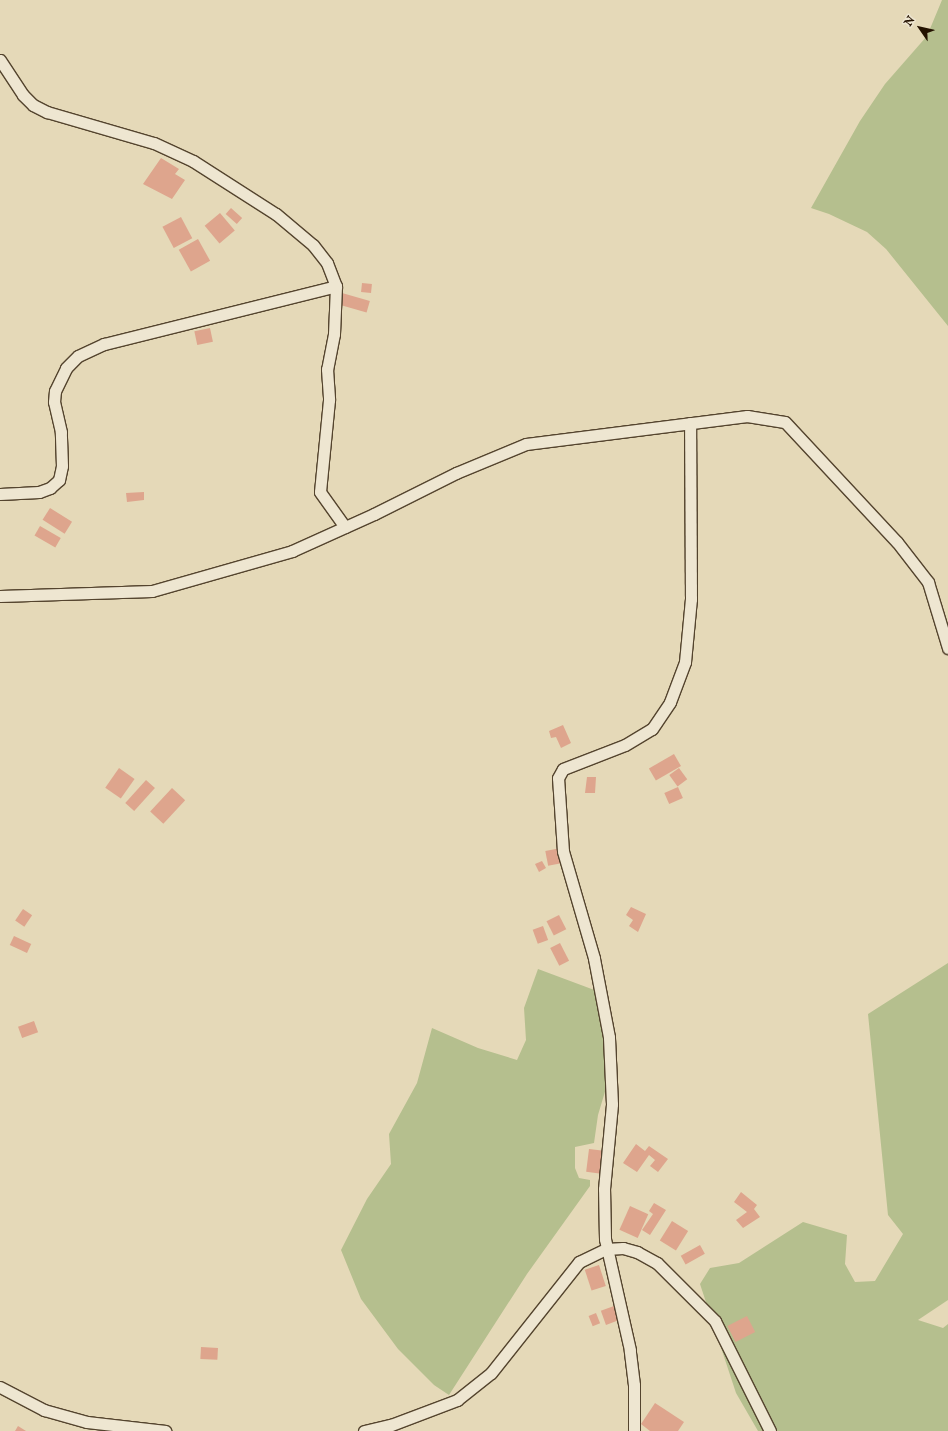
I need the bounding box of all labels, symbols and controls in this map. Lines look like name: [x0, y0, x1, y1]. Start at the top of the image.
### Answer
north arrow: [900, 8, 940, 48]
text: N: [902, 13, 919, 29]

